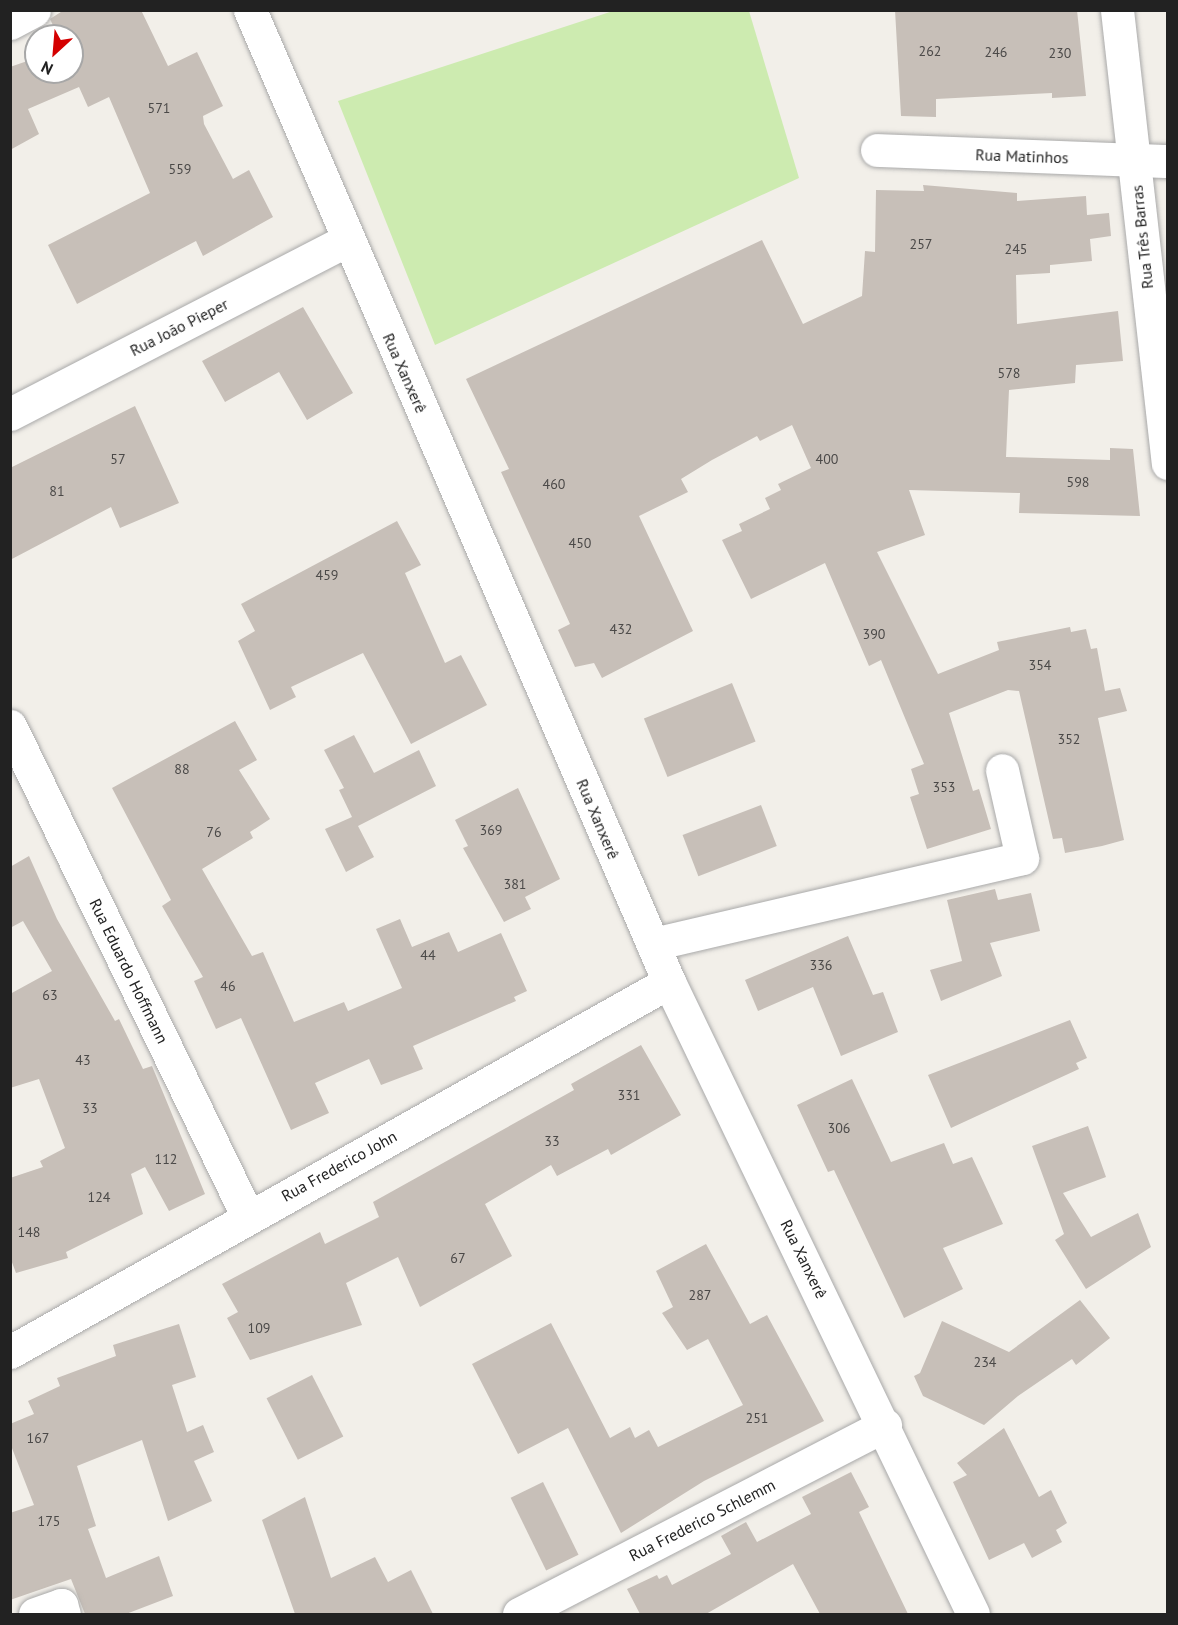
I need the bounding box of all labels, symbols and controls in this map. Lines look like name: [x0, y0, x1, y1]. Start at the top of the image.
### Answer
north arrow: [24, 24, 84, 84]
house number: 262: [919, 43, 941, 59]
house number: 246: [985, 44, 1007, 60]
house number: 230: [1049, 45, 1071, 61]
text: N: [38, 57, 56, 80]
house number: 571: [148, 100, 170, 116]
street label: Rua Matinhos: [975, 145, 1069, 167]
house number: 559: [169, 161, 191, 177]
street label: Rua Três Barras: [1127, 184, 1157, 290]
house number: 257: [910, 236, 932, 252]
house number: 245: [1005, 241, 1027, 257]
street label: Rua João Pieper: [127, 294, 231, 360]
street label: Rua Xanxerê: [379, 330, 431, 416]
house number: 578: [998, 365, 1020, 381]
house number: 57: [110, 451, 126, 467]
house number: 400: [816, 451, 838, 467]
house number: 598: [1067, 474, 1089, 490]
house number: 460: [543, 476, 565, 492]
house number: 81: [49, 483, 65, 499]
house number: 450: [569, 535, 591, 551]
house number: 459: [316, 567, 338, 583]
house number: 432: [610, 621, 632, 637]
house number: 390: [863, 626, 885, 642]
house number: 354: [1029, 657, 1051, 673]
house number: 352: [1058, 731, 1080, 747]
house number: 88: [174, 761, 190, 777]
street label: Rua Xanxerê: [572, 776, 624, 862]
house number: 353: [933, 779, 955, 795]
house number: 369: [480, 822, 502, 838]
house number: 76: [206, 824, 222, 840]
house number: 381: [504, 876, 526, 892]
street label: Rua Eduardo Hoffmann: [86, 896, 172, 1046]
house number: 44: [420, 947, 436, 963]
house number: 336: [810, 957, 832, 973]
house number: 46: [220, 978, 236, 994]
house number: 63: [42, 987, 58, 1003]
house number: 43: [75, 1052, 91, 1068]
house number: 331: [618, 1087, 640, 1103]
house number: 33: [82, 1100, 98, 1116]
house number: 306: [828, 1120, 850, 1136]
street label: Rua Frederico John: [278, 1126, 400, 1206]
house number: 33: [544, 1133, 560, 1149]
house number: 112: [155, 1151, 177, 1167]
house number: 124: [88, 1189, 110, 1205]
street label: Rua Xanxerê: [777, 1216, 831, 1302]
house number: 148: [18, 1224, 40, 1240]
house number: 67: [450, 1250, 466, 1266]
house number: 287: [689, 1287, 711, 1303]
house number: 109: [248, 1320, 270, 1336]
house number: 234: [974, 1354, 996, 1370]
house number: 251: [746, 1410, 768, 1426]
house number: 167: [27, 1430, 49, 1446]
street label: Rua Frederico Schlemm: [626, 1475, 778, 1565]
house number: 175: [38, 1513, 60, 1529]

